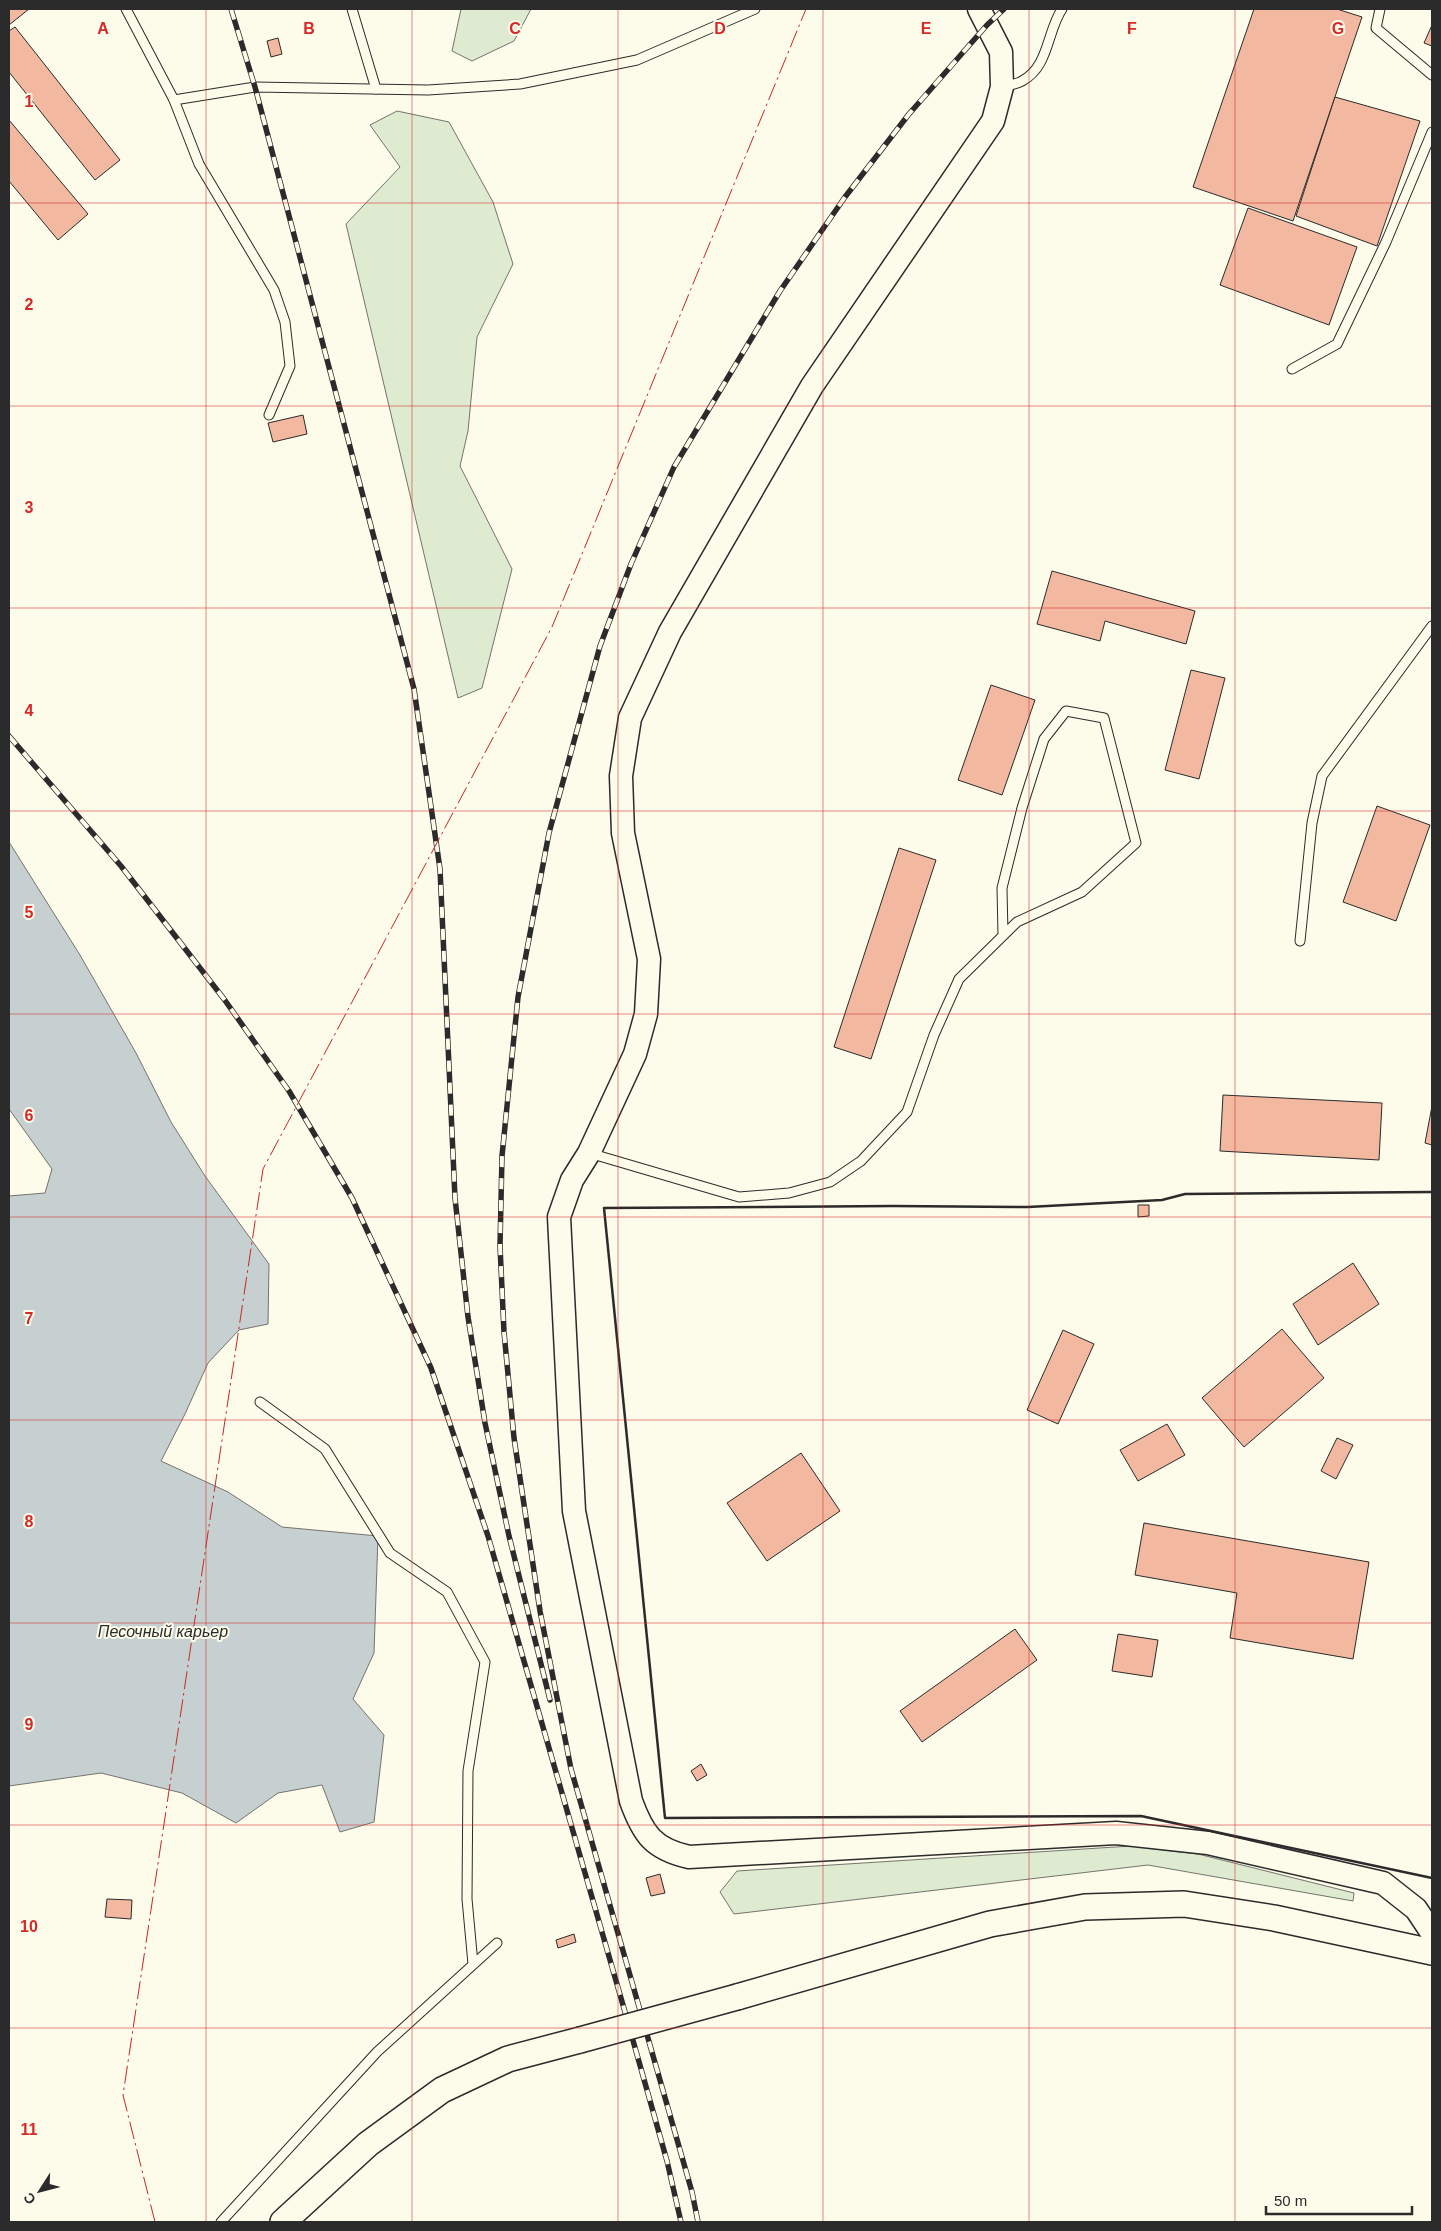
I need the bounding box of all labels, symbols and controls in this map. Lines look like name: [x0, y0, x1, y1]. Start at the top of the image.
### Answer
text: A: [97, 20, 109, 37]
text: B: [303, 20, 315, 37]
text: C: [509, 20, 521, 37]
text: D: [714, 20, 726, 37]
text: E: [921, 20, 932, 37]
text: F: [1127, 20, 1137, 37]
text: G: [1332, 20, 1344, 37]
text: 1: [25, 93, 34, 110]
text: 2: [25, 296, 34, 313]
text: 3: [25, 499, 34, 516]
text: 4: [25, 702, 34, 719]
text: 5: [25, 904, 34, 921]
text: 6: [25, 1107, 34, 1124]
text: 7: [25, 1310, 34, 1327]
text: 8: [25, 1513, 34, 1530]
water label: Песочный карьер: [98, 1623, 228, 1640]
text: 9: [25, 1716, 34, 1733]
text: 10: [20, 1918, 38, 1935]
text: 11: [21, 2121, 38, 2138]
north arrow: [15, 2166, 65, 2216]
scale bar: [1266, 2184, 1412, 2216]
text: С: [20, 2190, 39, 2207]
text: 50 m: [1274, 2192, 1307, 2209]

